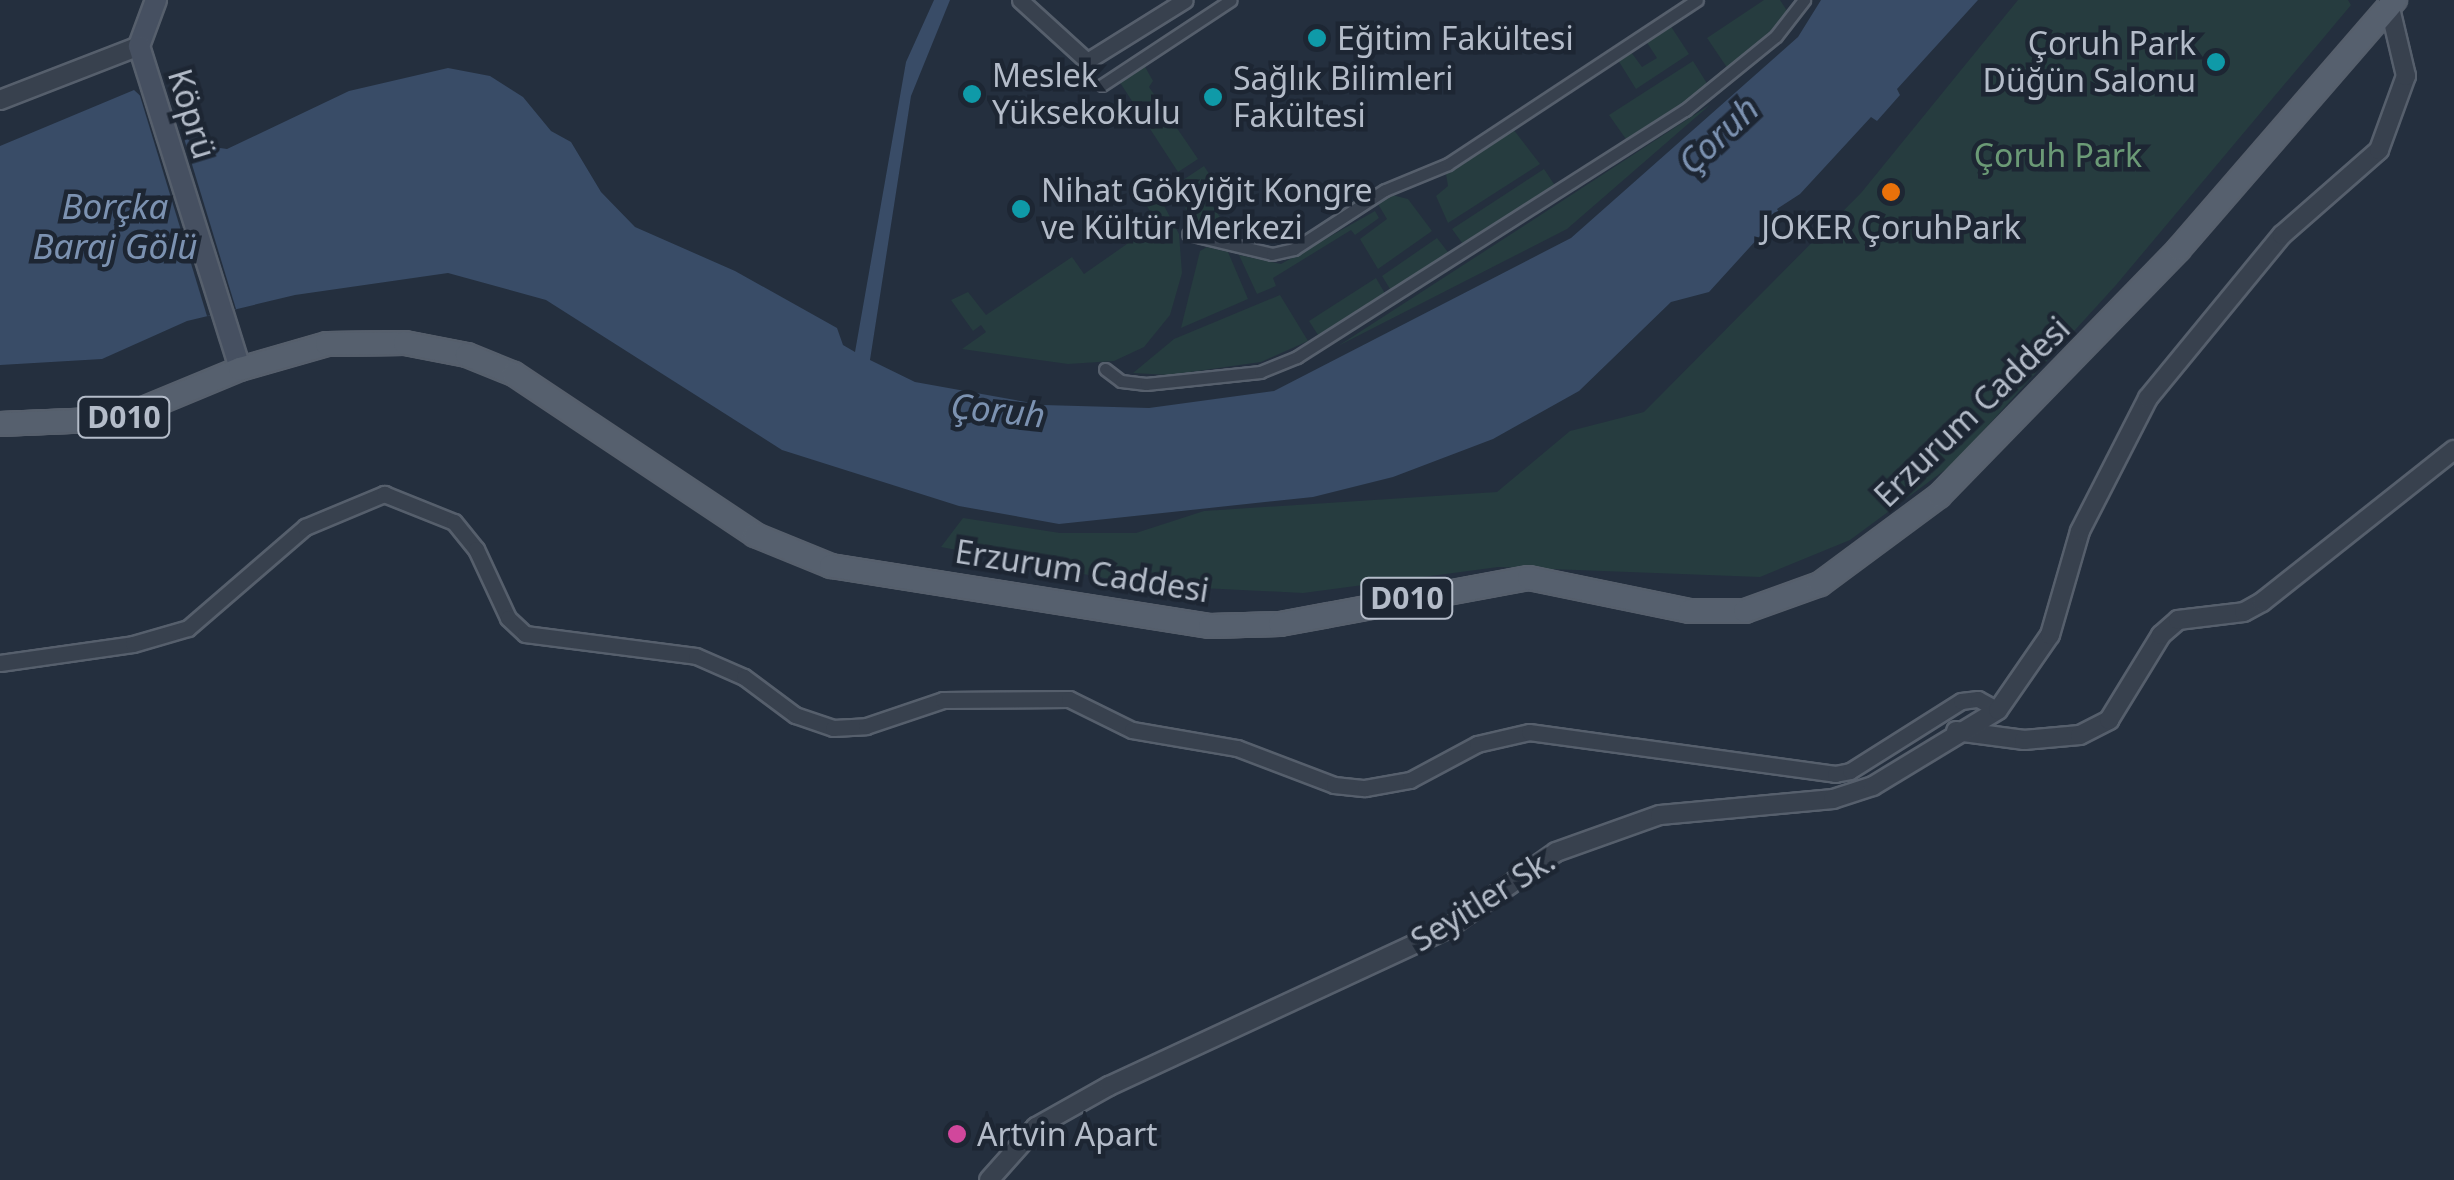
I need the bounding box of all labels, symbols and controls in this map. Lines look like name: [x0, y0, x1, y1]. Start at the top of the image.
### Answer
place label: Eğitim Fakültesi: [1337, 19, 1574, 57]
place label: Çoruh Park Düğün Salonu: [1983, 25, 2196, 100]
marker: Eğitim Fakültesi: [1306, 27, 1328, 49]
marker: Çoruh Park Düğün Salonu: [2205, 51, 2227, 73]
place label: Meslek Yüksekokulu: [992, 57, 1181, 132]
place label: Sağlık Bilimleri Fakültesi: [1233, 60, 1453, 135]
street label: Köprü: [160, 64, 224, 164]
marker: Meslek Yüksekokulu: [961, 83, 983, 105]
marker: Sağlık Bilimleri Fakültesi: [1202, 86, 1224, 108]
water label: Çoruh: [1669, 87, 1767, 183]
park label: Çoruh Park: [1974, 136, 2142, 174]
place label: Nihat Gökyiğit Kongre ve Kültür Merkezi: [1041, 172, 1373, 247]
marker: JOKER ÇoruhPark: [1880, 181, 1902, 203]
water label: Borçka Baraj Gölü: [33, 185, 197, 267]
marker: Nihat Gökyiğit Kongre ve Kültür Merkezi: [1010, 198, 1032, 220]
place label: JOKER ÇoruhPark: [1761, 208, 2021, 246]
street label: Erzurum Caddesi: [1867, 309, 2077, 515]
water label: Çoruh: [949, 384, 1047, 436]
road number: D010: [76, 392, 172, 442]
street label: Erzurum Caddesi: [952, 532, 1212, 610]
road number: D010: [1360, 573, 1454, 623]
street label: Seyitler Sk.: [1404, 841, 1562, 959]
place label: Artvin Apart: [977, 1115, 1158, 1153]
marker: Artvin Apart: [946, 1123, 968, 1145]

